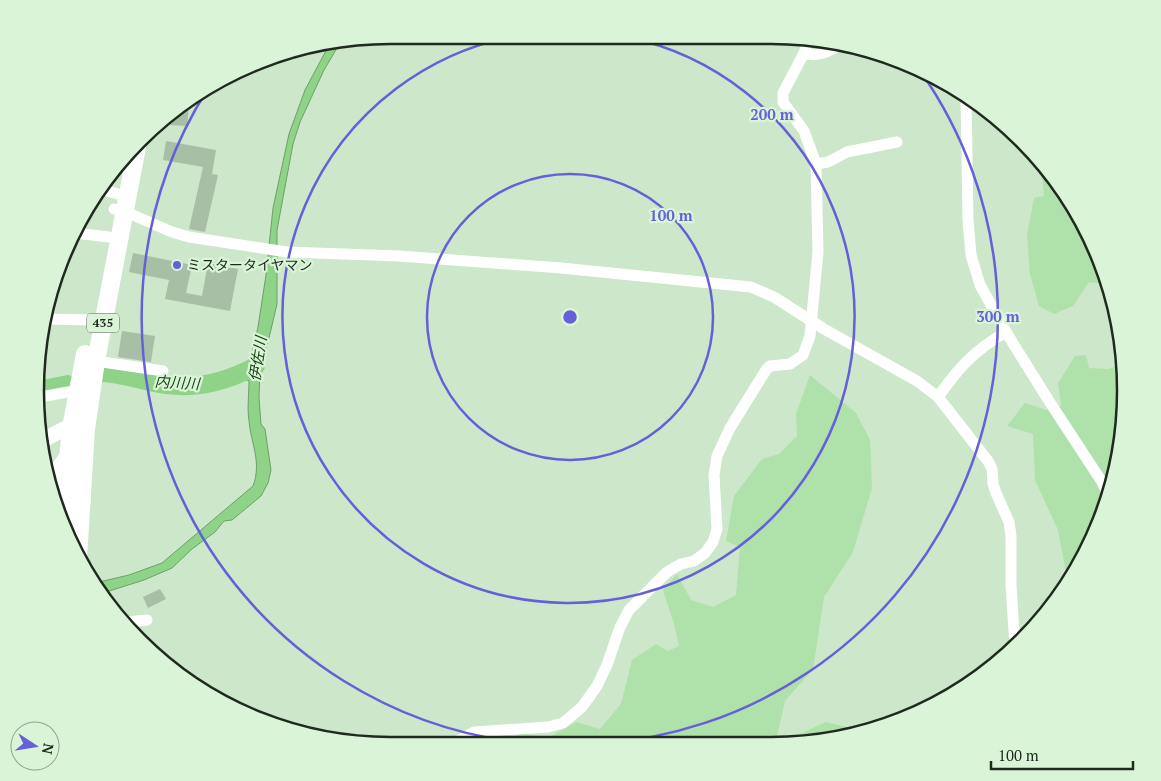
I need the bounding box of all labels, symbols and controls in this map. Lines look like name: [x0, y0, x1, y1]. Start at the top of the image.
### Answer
text: 200 m: [750, 104, 794, 124]
text: 100 m: [649, 205, 693, 225]
place label: ミスタータイヤマン: [187, 255, 313, 274]
marker: ミスタータイヤマン: [171, 259, 183, 271]
text: 300 m: [976, 306, 1020, 326]
centre of rings: [561, 308, 579, 326]
road number: 435: [87, 314, 119, 332]
water label: 伊佐川: [244, 333, 271, 383]
water label: 内川川: [154, 371, 202, 393]
north arrow: [10, 721, 60, 771]
scale bar: [991, 738, 1134, 770]
text: N: [38, 742, 59, 756]
text: 100 m: [998, 745, 1039, 765]

